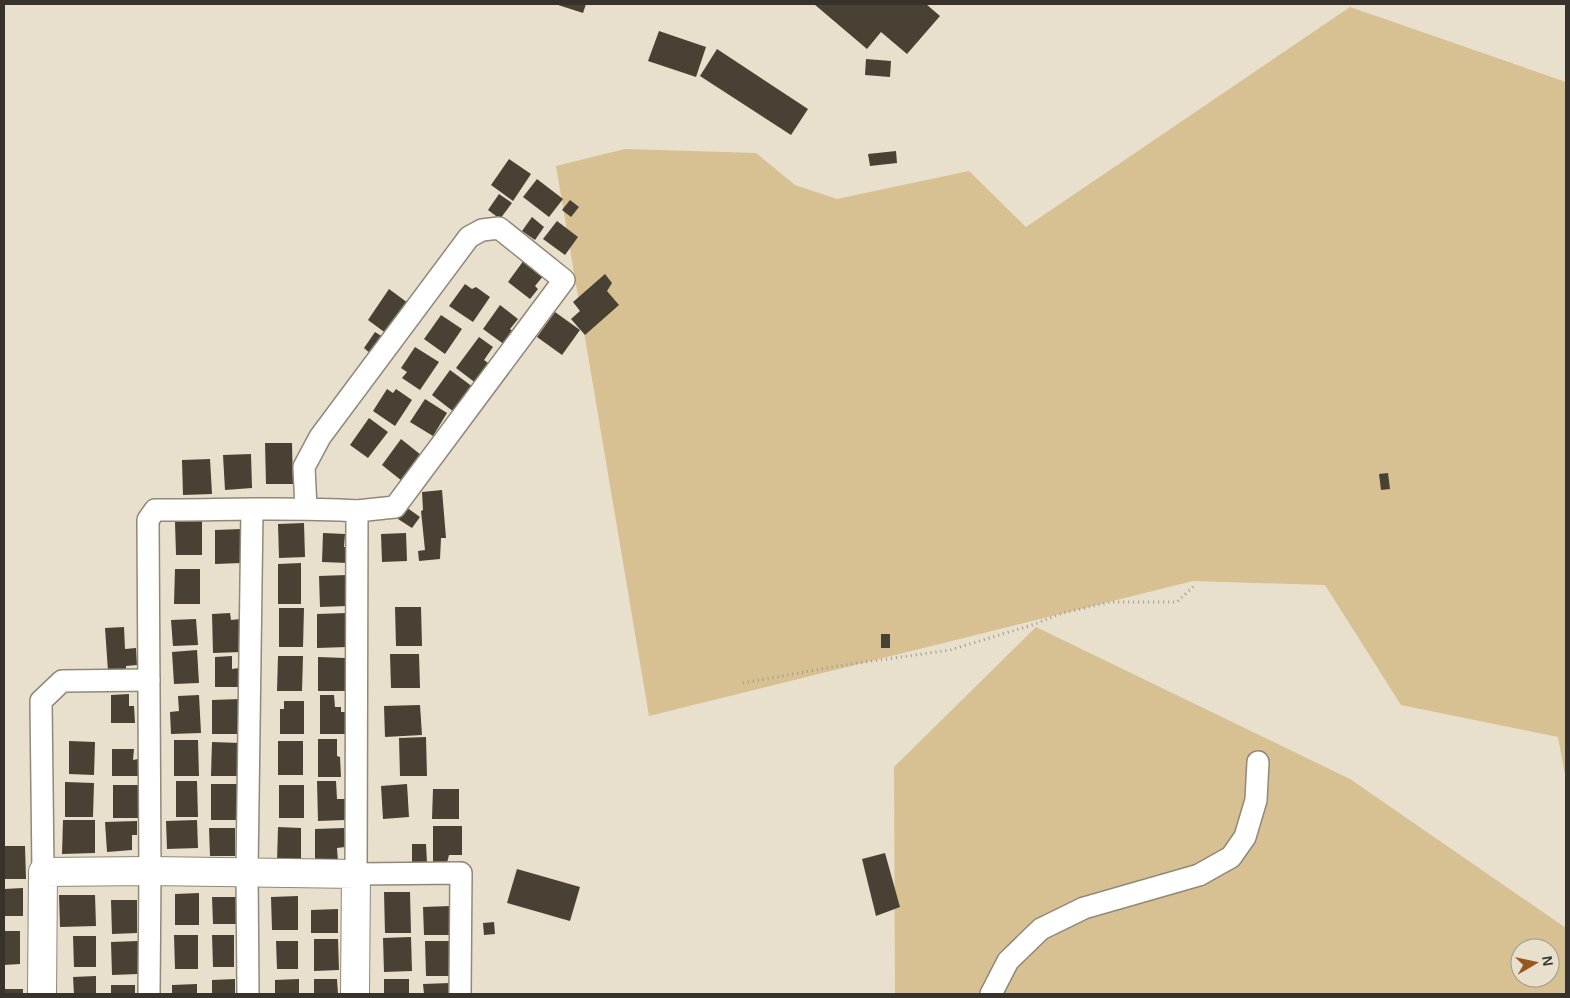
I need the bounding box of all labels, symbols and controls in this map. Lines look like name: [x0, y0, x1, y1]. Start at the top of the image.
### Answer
north arrow: [1510, 938, 1560, 988]
text: N: [1539, 955, 1557, 967]

